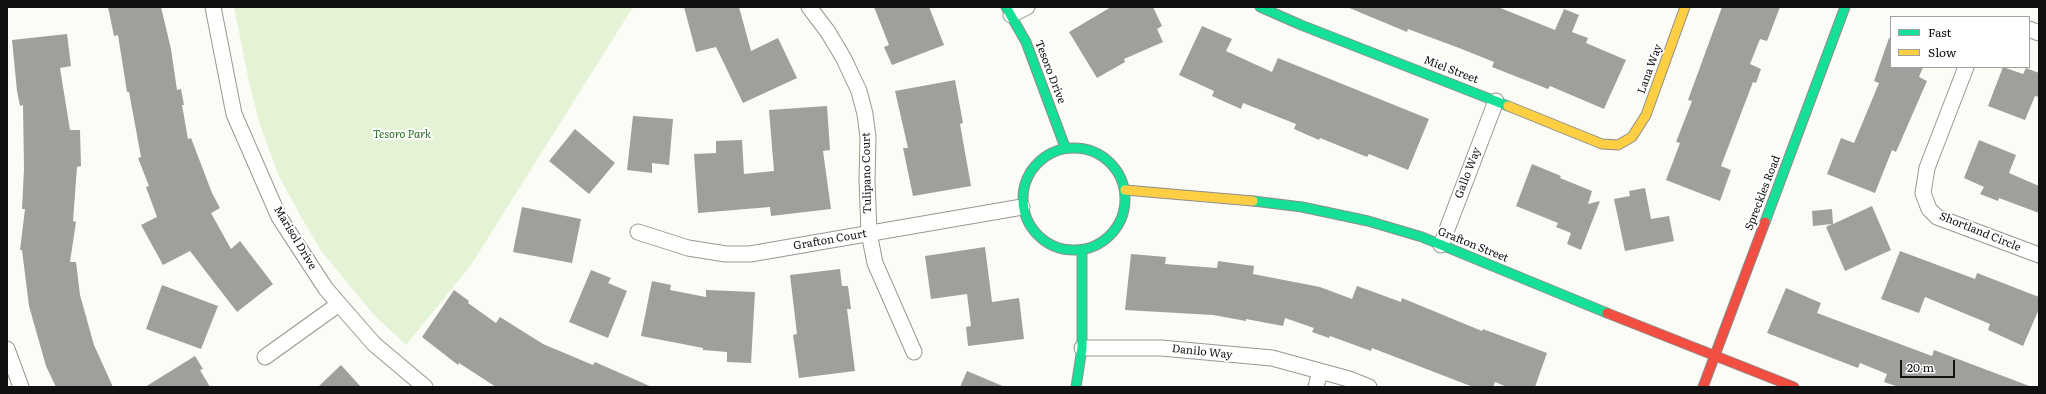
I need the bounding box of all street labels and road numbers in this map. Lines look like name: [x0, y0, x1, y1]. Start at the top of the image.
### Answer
street label: Tesoro Drive: [1032, 38, 1068, 106]
street label: Lana Way: [1635, 42, 1665, 96]
street label: Miel Street: [1422, 54, 1480, 86]
street label: Tulipano Court: [860, 132, 874, 214]
street label: Gallo Way: [1452, 146, 1484, 200]
street label: Spreckles Road: [1743, 154, 1783, 232]
street label: Marisol Drive: [271, 204, 319, 272]
street label: Shortland Circle: [1937, 210, 2023, 254]
street label: Grafton Street: [1436, 225, 1510, 265]
street label: Grafton Court: [792, 227, 868, 253]
street label: Danilo Way: [1171, 342, 1233, 362]

